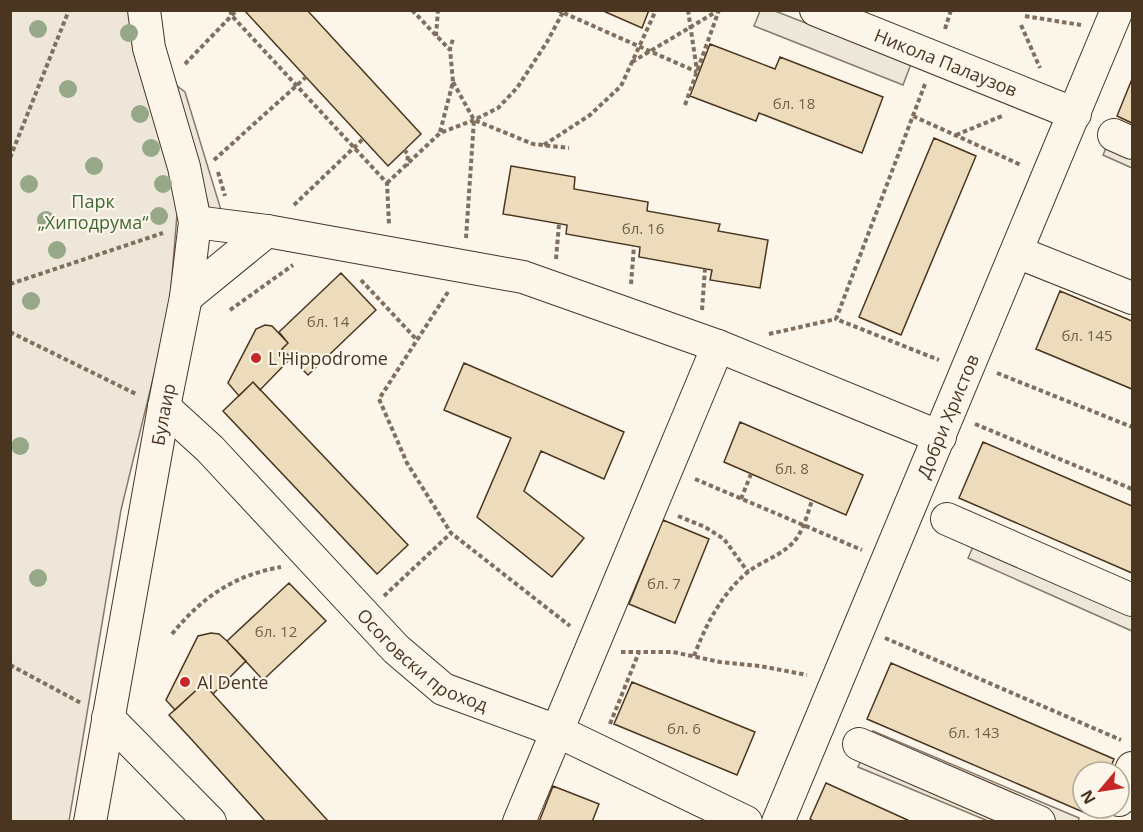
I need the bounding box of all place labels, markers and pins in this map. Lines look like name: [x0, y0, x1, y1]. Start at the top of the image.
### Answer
place label: L'Hippodrome: [268, 346, 388, 370]
marker: L'Hippodrome: [249, 351, 263, 365]
place label: Al Dente: [197, 670, 268, 694]
marker: Al Dente: [178, 675, 192, 689]

